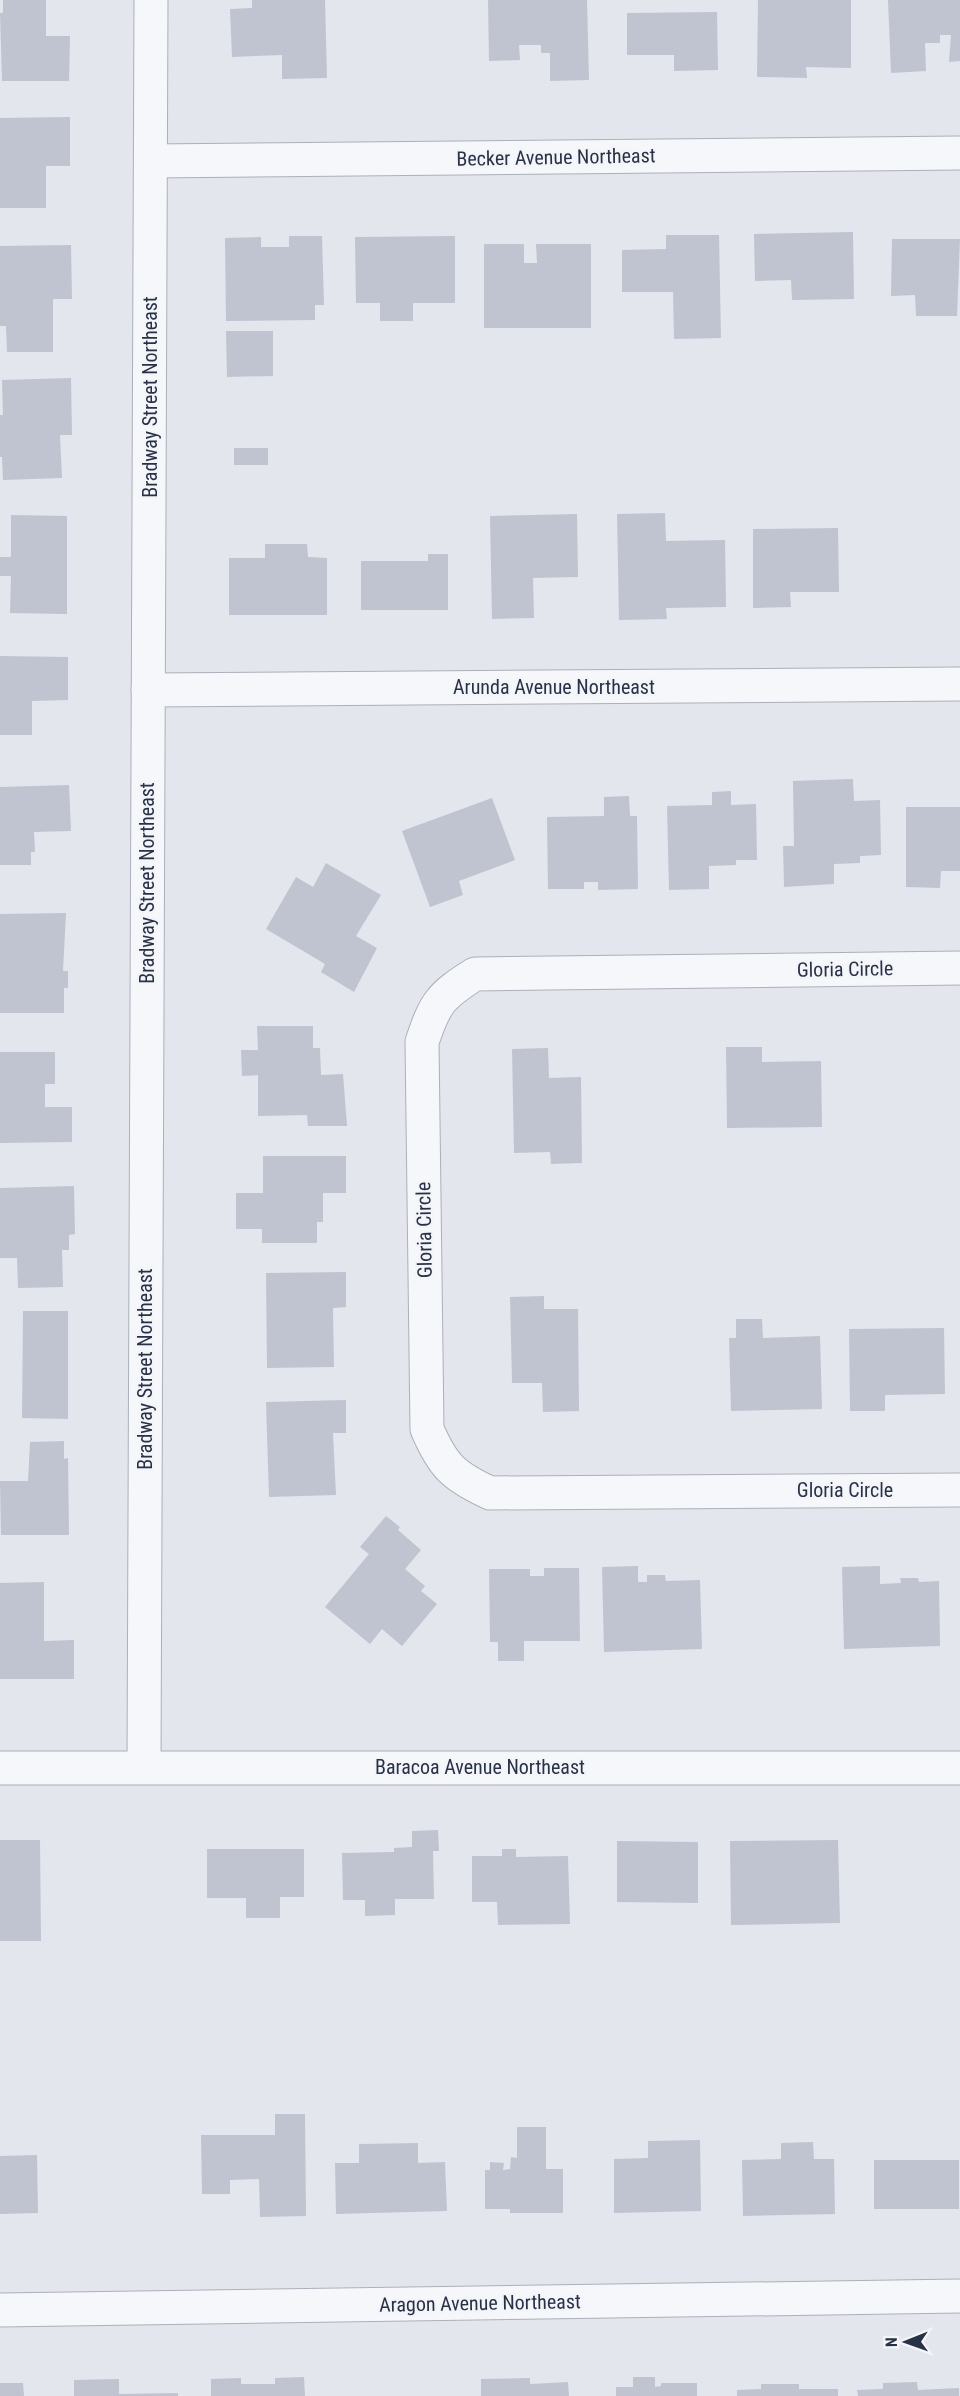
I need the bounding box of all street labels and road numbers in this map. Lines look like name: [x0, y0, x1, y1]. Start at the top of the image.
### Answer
street label: Becker Avenue Northeast: [456, 143, 656, 171]
street label: Bradway Street Northeast: [138, 296, 162, 498]
street label: Arunda Avenue Northeast: [453, 675, 655, 699]
street label: Bradway Street Northeast: [135, 782, 159, 984]
street label: Gloria Circle: [797, 956, 893, 982]
street label: Gloria Circle: [411, 1182, 437, 1278]
street label: Bradway Street Northeast: [133, 1268, 157, 1470]
street label: Gloria Circle: [797, 1478, 893, 1502]
street label: Baracoa Avenue Northeast: [375, 1755, 585, 1779]
street label: Aragon Avenue Northeast: [379, 2289, 581, 2317]

